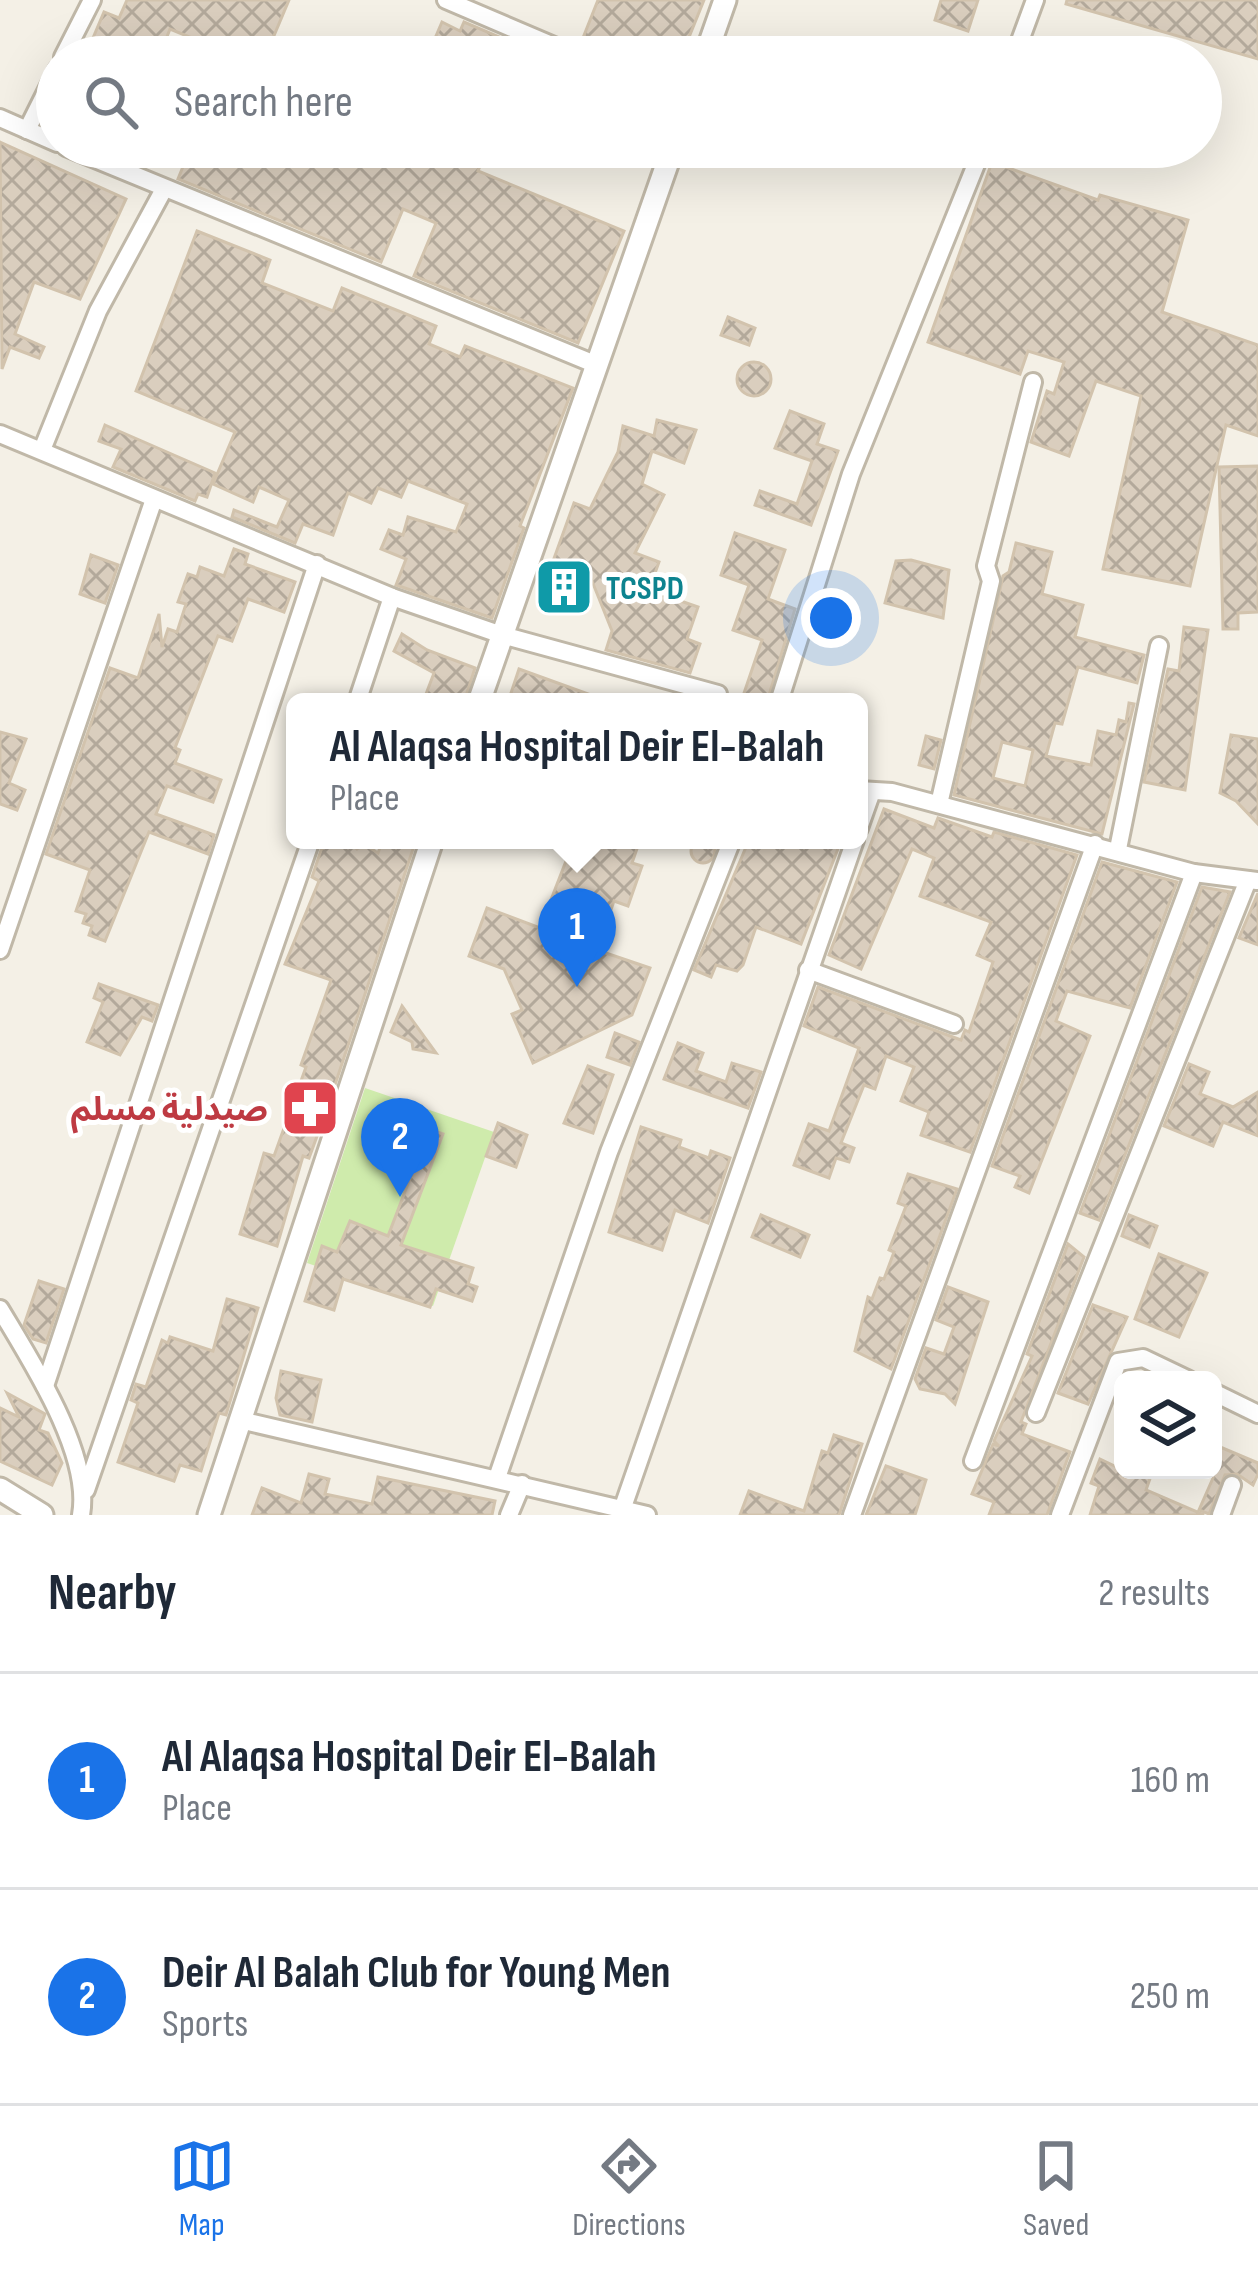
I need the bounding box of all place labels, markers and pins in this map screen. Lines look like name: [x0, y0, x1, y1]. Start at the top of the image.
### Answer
building icon: TCSPD: [533, 556, 595, 618]
place label: TCSPD: [606, 569, 684, 609]
pin: 1: [538, 888, 616, 987]
pharmacy icon: صيدلية مسلم: [279, 1077, 341, 1139]
place label: صيدلية مسلم: [71, 1090, 268, 1134]
pin: 2: [361, 1098, 439, 1197]

